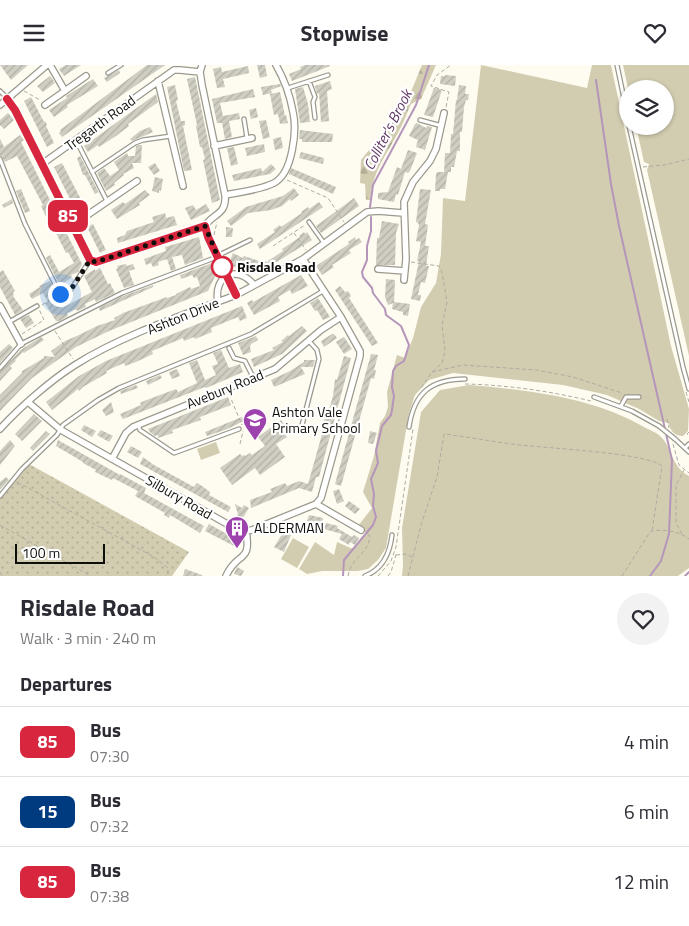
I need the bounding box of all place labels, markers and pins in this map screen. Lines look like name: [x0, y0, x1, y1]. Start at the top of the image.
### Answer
marker: Risdale Road: [211, 256, 233, 278]
place label: Risdale Road: [237, 256, 316, 277]
place label: Ashton Vale Primary School: [272, 401, 361, 438]
school or university icon: Ashton Vale Primary School: [242, 407, 268, 441]
building icon: ALDERMAN: [224, 515, 250, 549]
place label: ALDERMAN: [254, 517, 324, 538]

